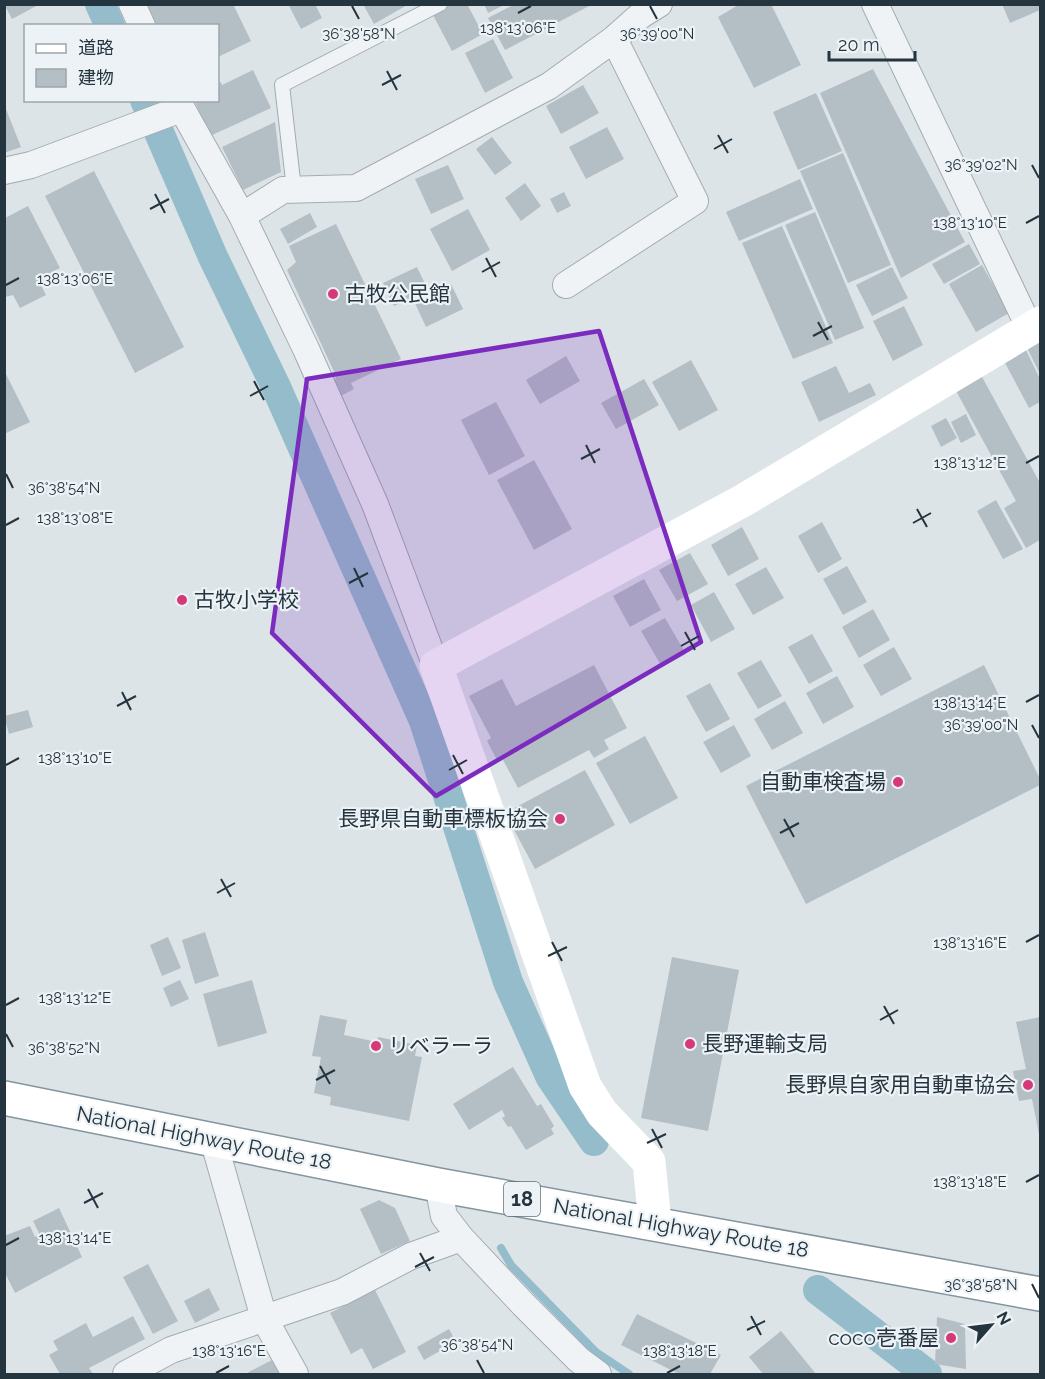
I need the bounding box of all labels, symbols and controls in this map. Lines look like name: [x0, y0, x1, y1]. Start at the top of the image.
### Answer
text: 138°13'06"E: [480, 19, 556, 37]
legend: [24, 24, 219, 102]
scale bar: [829, 24, 914, 62]
text: 36°38'58"N: [322, 25, 396, 43]
text: 36°39'00"N: [620, 25, 694, 43]
text: 20 m: [838, 34, 880, 55]
text: 道路: [78, 37, 114, 58]
text: 建物: [78, 67, 114, 88]
text: 36°39'02"N: [944, 156, 1018, 174]
text: 138°13'10"E: [933, 214, 1007, 232]
text: 138°13'06"E: [37, 270, 113, 288]
place label: 古牧公民館: [345, 281, 450, 306]
marker: 古牧公民館: [326, 287, 340, 301]
text: 138°13'12"E: [934, 454, 1006, 472]
text: 36°38'54"N: [28, 479, 100, 497]
text: 138°13'08"E: [37, 509, 113, 527]
place label: 古牧小学校: [194, 587, 299, 612]
marker: 古牧小学校: [175, 593, 189, 607]
text: 138°13'14"E: [934, 694, 1006, 712]
text: 36°39'00"N: [944, 716, 1018, 734]
text: 138°13'10"E: [38, 749, 112, 767]
place label: 自動車検査場: [760, 769, 886, 794]
marker: 自動車検査場: [891, 775, 905, 789]
place label: 長野県自動車標板協会: [338, 806, 548, 831]
marker: 長野県自動車標板協会: [553, 812, 567, 826]
text: 138°13'16"E: [933, 934, 1007, 952]
text: 138°13'12"E: [39, 989, 111, 1007]
place label: 長野運輸支局: [702, 1031, 828, 1056]
place label: リベラーラ: [388, 1033, 493, 1058]
marker: 長野運輸支局: [683, 1037, 697, 1051]
text: 36°38'52"N: [28, 1039, 100, 1057]
marker: リベラーラ: [369, 1039, 383, 1053]
place label: 長野県自家用自動車協会: [785, 1072, 1016, 1097]
marker: 長野県自家用自動車協会: [1021, 1078, 1035, 1092]
street label: National Highway Route 18: [75, 1101, 334, 1175]
text: 138°13'18"E: [933, 1173, 1007, 1191]
road number: 18: [504, 1182, 540, 1216]
street label: National Highway Route 18: [551, 1193, 811, 1262]
text: 138°13'14"E: [39, 1229, 111, 1247]
text: 36°38'58"N: [944, 1276, 1018, 1294]
north arrow: [961, 1295, 1021, 1355]
text: N: [993, 1308, 1015, 1328]
place label: coco壱番屋: [828, 1325, 939, 1350]
marker: coco壱番屋: [944, 1331, 958, 1345]
text: 36°38'54"N: [441, 1336, 513, 1354]
text: 138°13'16"E: [192, 1342, 266, 1360]
text: 138°13'18"E: [643, 1342, 717, 1360]

